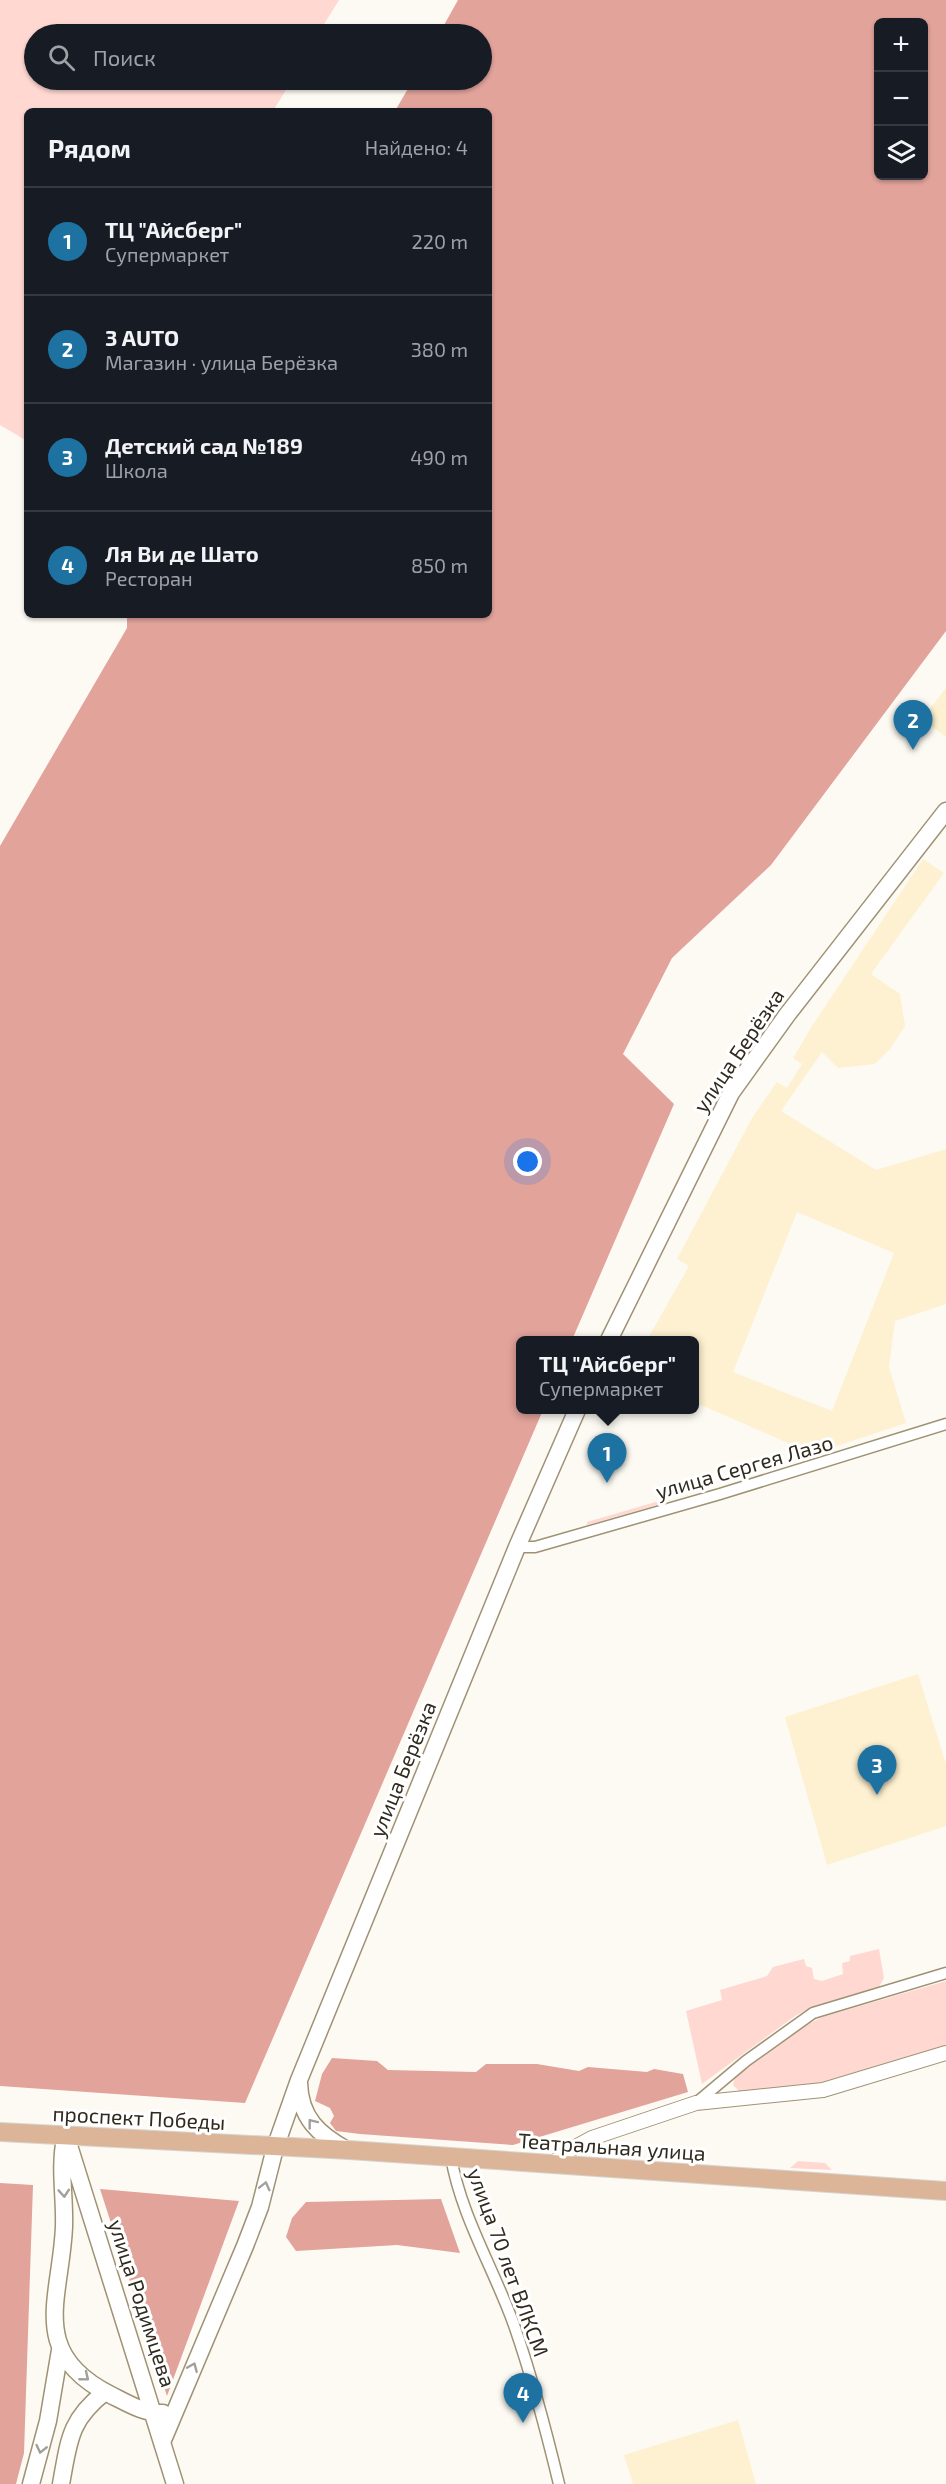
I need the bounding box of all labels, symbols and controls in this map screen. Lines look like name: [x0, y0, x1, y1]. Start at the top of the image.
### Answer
map controls: [874, 18, 928, 180]
button: +: [874, 18, 928, 72]
search box: [24, 24, 492, 90]
icon: search: [45, 41, 78, 74]
text: Поиск: [93, 44, 156, 70]
button: −: [874, 72, 928, 126]
button: layers: [874, 126, 928, 180]
text: Рядом: [48, 132, 131, 163]
text: Найдено: 4: [365, 135, 468, 159]
text: ТЦ "Айсберг": [105, 216, 242, 242]
text: 1: [63, 229, 72, 253]
text: 220 m: [411, 229, 468, 253]
text: Супермаркет: [105, 242, 229, 266]
text: 3 AUTO: [105, 324, 179, 350]
text: 2: [62, 337, 73, 361]
text: 380 m: [411, 337, 468, 361]
text: Магазин · улица Берёзка: [105, 350, 338, 374]
text: Детский сад №189: [105, 432, 303, 458]
text: 3: [62, 445, 73, 469]
text: 490 m: [410, 445, 468, 469]
text: Школа: [105, 458, 168, 482]
text: Ля Ви де Шато: [105, 540, 259, 566]
text: 4: [61, 553, 74, 577]
text: 850 m: [411, 553, 468, 577]
text: Ресторан: [105, 566, 193, 590]
pin: 2: [894, 700, 932, 750]
street label: улица Берёзка: [687, 983, 789, 1117]
your location: [513, 1147, 542, 1176]
popup: [516, 1336, 699, 1414]
text: ТЦ "Айсберг": [539, 1350, 676, 1376]
text: Супермаркет: [539, 1376, 663, 1400]
street label: улица Сергея Лазо: [652, 1429, 836, 1504]
pin: 1: [588, 1434, 626, 1483]
street label: улица Берёзка: [363, 1698, 442, 1841]
pin: 3: [858, 1746, 896, 1795]
street label: проспект Победы: [52, 2100, 226, 2134]
one-way arrow: [308, 2119, 319, 2130]
street label: Театральная улица: [517, 2127, 707, 2166]
street label: улица 70 лет ВЛКСМ: [462, 2164, 555, 2360]
one-way arrow: [258, 2181, 270, 2192]
one-way arrow: [57, 2189, 70, 2198]
street label: улица Родимцева: [103, 2216, 182, 2390]
one-way arrow: [186, 2362, 198, 2373]
one-way arrow: [78, 2369, 89, 2380]
pin: 4: [504, 2374, 542, 2423]
one-way arrow: [36, 2444, 49, 2454]

